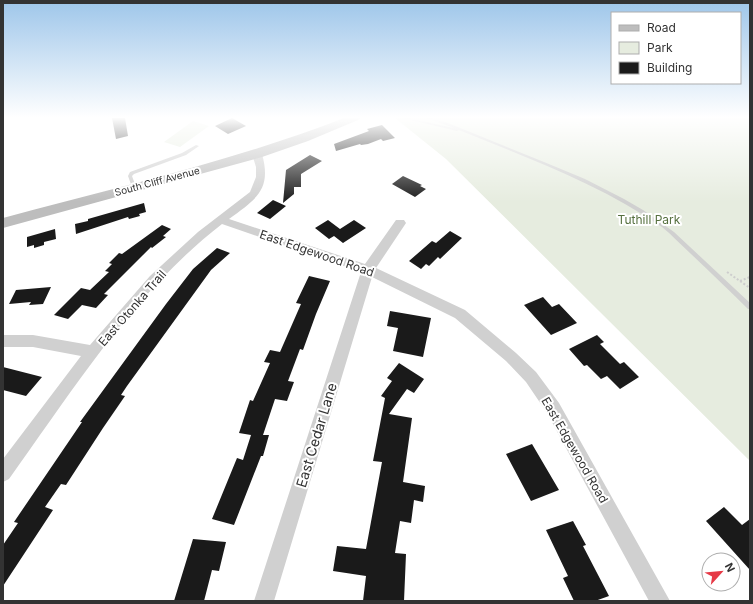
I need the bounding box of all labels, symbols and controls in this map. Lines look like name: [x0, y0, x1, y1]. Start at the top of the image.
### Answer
legend: [611, 12, 741, 84]
text: Road: [647, 20, 676, 35]
text: Park: [647, 40, 673, 55]
text: Building: [647, 60, 692, 75]
street label: South Cliff Avenue: [113, 164, 201, 198]
park label: Tuthill Park: [618, 212, 681, 227]
street label: East Edgewood Road: [258, 226, 376, 280]
street label: East Otonka Trail: [95, 267, 169, 349]
street label: East Cedar Lane: [292, 381, 340, 489]
street label: East Edgewood Road: [539, 394, 611, 506]
north arrow: [701, 552, 741, 592]
text: N: [722, 561, 738, 574]

